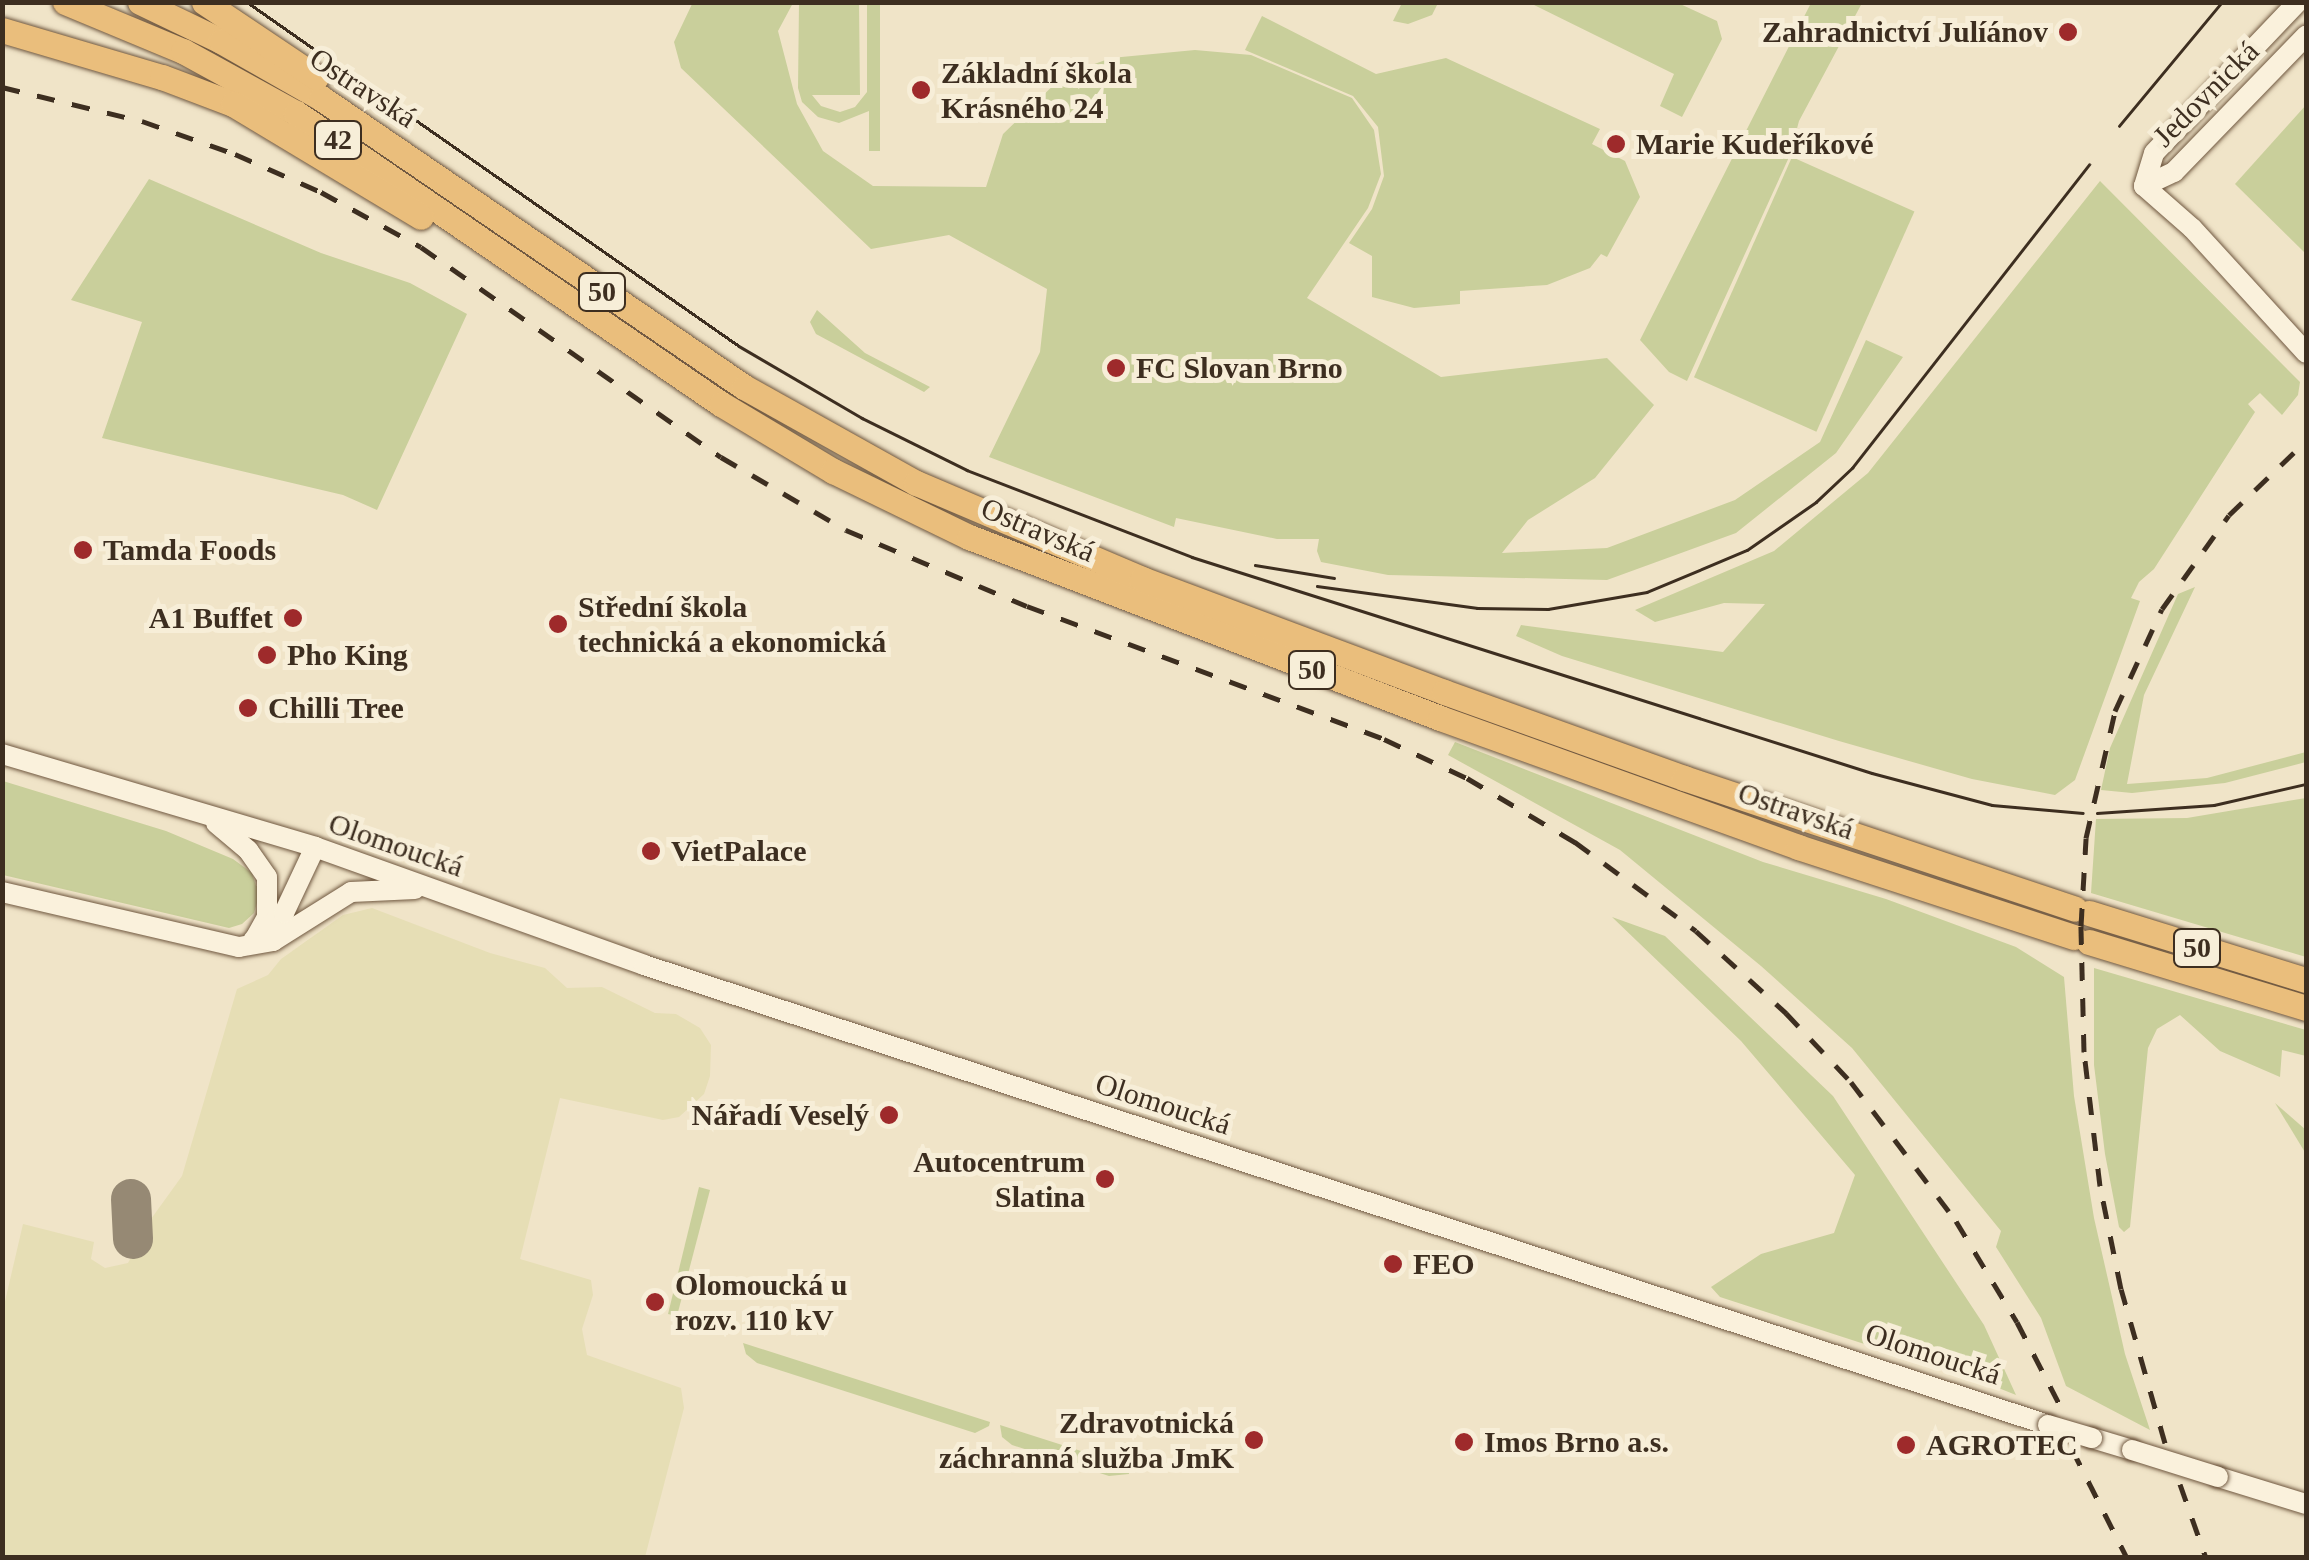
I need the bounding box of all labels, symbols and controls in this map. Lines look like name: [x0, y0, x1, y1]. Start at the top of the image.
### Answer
place label: Zahradnictví Julíánov: [1762, 14, 2048, 50]
marker: Zahradnictví Julíánov: [2057, 21, 2079, 43]
street label: Jedovnická: [2146, 34, 2266, 154]
street label: Ostravská: [303, 40, 423, 136]
place label: Základní škola Krásného 24: [941, 55, 1132, 126]
marker: Základní škola Krásného 24: [910, 79, 932, 101]
road number: 42: [313, 117, 363, 163]
place label: Marie Kudeříkové: [1636, 126, 1873, 162]
marker: Marie Kudeříkové: [1605, 133, 1627, 155]
road number: 50: [577, 269, 627, 315]
place label: FC Slovan Brno: [1136, 350, 1343, 386]
marker: FC Slovan Brno: [1105, 357, 1127, 379]
street label: Ostravská: [976, 490, 1100, 570]
place label: Tamda Foods: [103, 532, 276, 568]
marker: Tamda Foods: [72, 539, 94, 561]
place label: Střední škola technická a ekonomická: [578, 589, 886, 660]
place label: A1 Buffet: [149, 600, 273, 636]
marker: A1 Buffet: [282, 607, 304, 629]
marker: Střední škola technická a ekonomická: [547, 613, 569, 635]
place label: Pho King: [287, 637, 408, 673]
marker: Pho King: [256, 644, 278, 666]
road number: 50: [1287, 647, 1337, 693]
place label: Chilli Tree: [268, 690, 404, 726]
marker: Chilli Tree: [237, 697, 259, 719]
street label: Ostravská: [1733, 774, 1859, 848]
street label: Olomoucká: [324, 805, 468, 885]
place label: VietPalace: [671, 833, 806, 869]
marker: VietPalace: [640, 840, 662, 862]
road number: 50: [2172, 925, 2222, 971]
street label: Olomoucká: [1091, 1065, 1235, 1143]
place label: Nářadí Veselý: [691, 1097, 869, 1133]
marker: Nářadí Veselý: [878, 1104, 900, 1126]
place label: Autocentrum Slatina: [913, 1144, 1085, 1214]
marker: Autocentrum Slatina: [1094, 1168, 1116, 1190]
place label: FEO: [1413, 1246, 1475, 1282]
marker: FEO: [1382, 1253, 1404, 1275]
place label: Olomoucká u rozv. 110 kV: [675, 1267, 848, 1338]
marker: Olomoucká u rozv. 110 kV: [644, 1291, 666, 1313]
street label: Olomoucká: [1861, 1315, 2005, 1393]
place label: Zdravotnická záchranná služba JmK: [939, 1405, 1234, 1476]
place label: Imos Brno a.s.: [1484, 1424, 1669, 1460]
place label: AGROTEC: [1926, 1427, 2078, 1463]
marker: Zdravotnická záchranná služba JmK: [1243, 1429, 1265, 1451]
marker: Imos Brno a.s.: [1453, 1431, 1475, 1453]
marker: AGROTEC: [1895, 1434, 1917, 1456]

